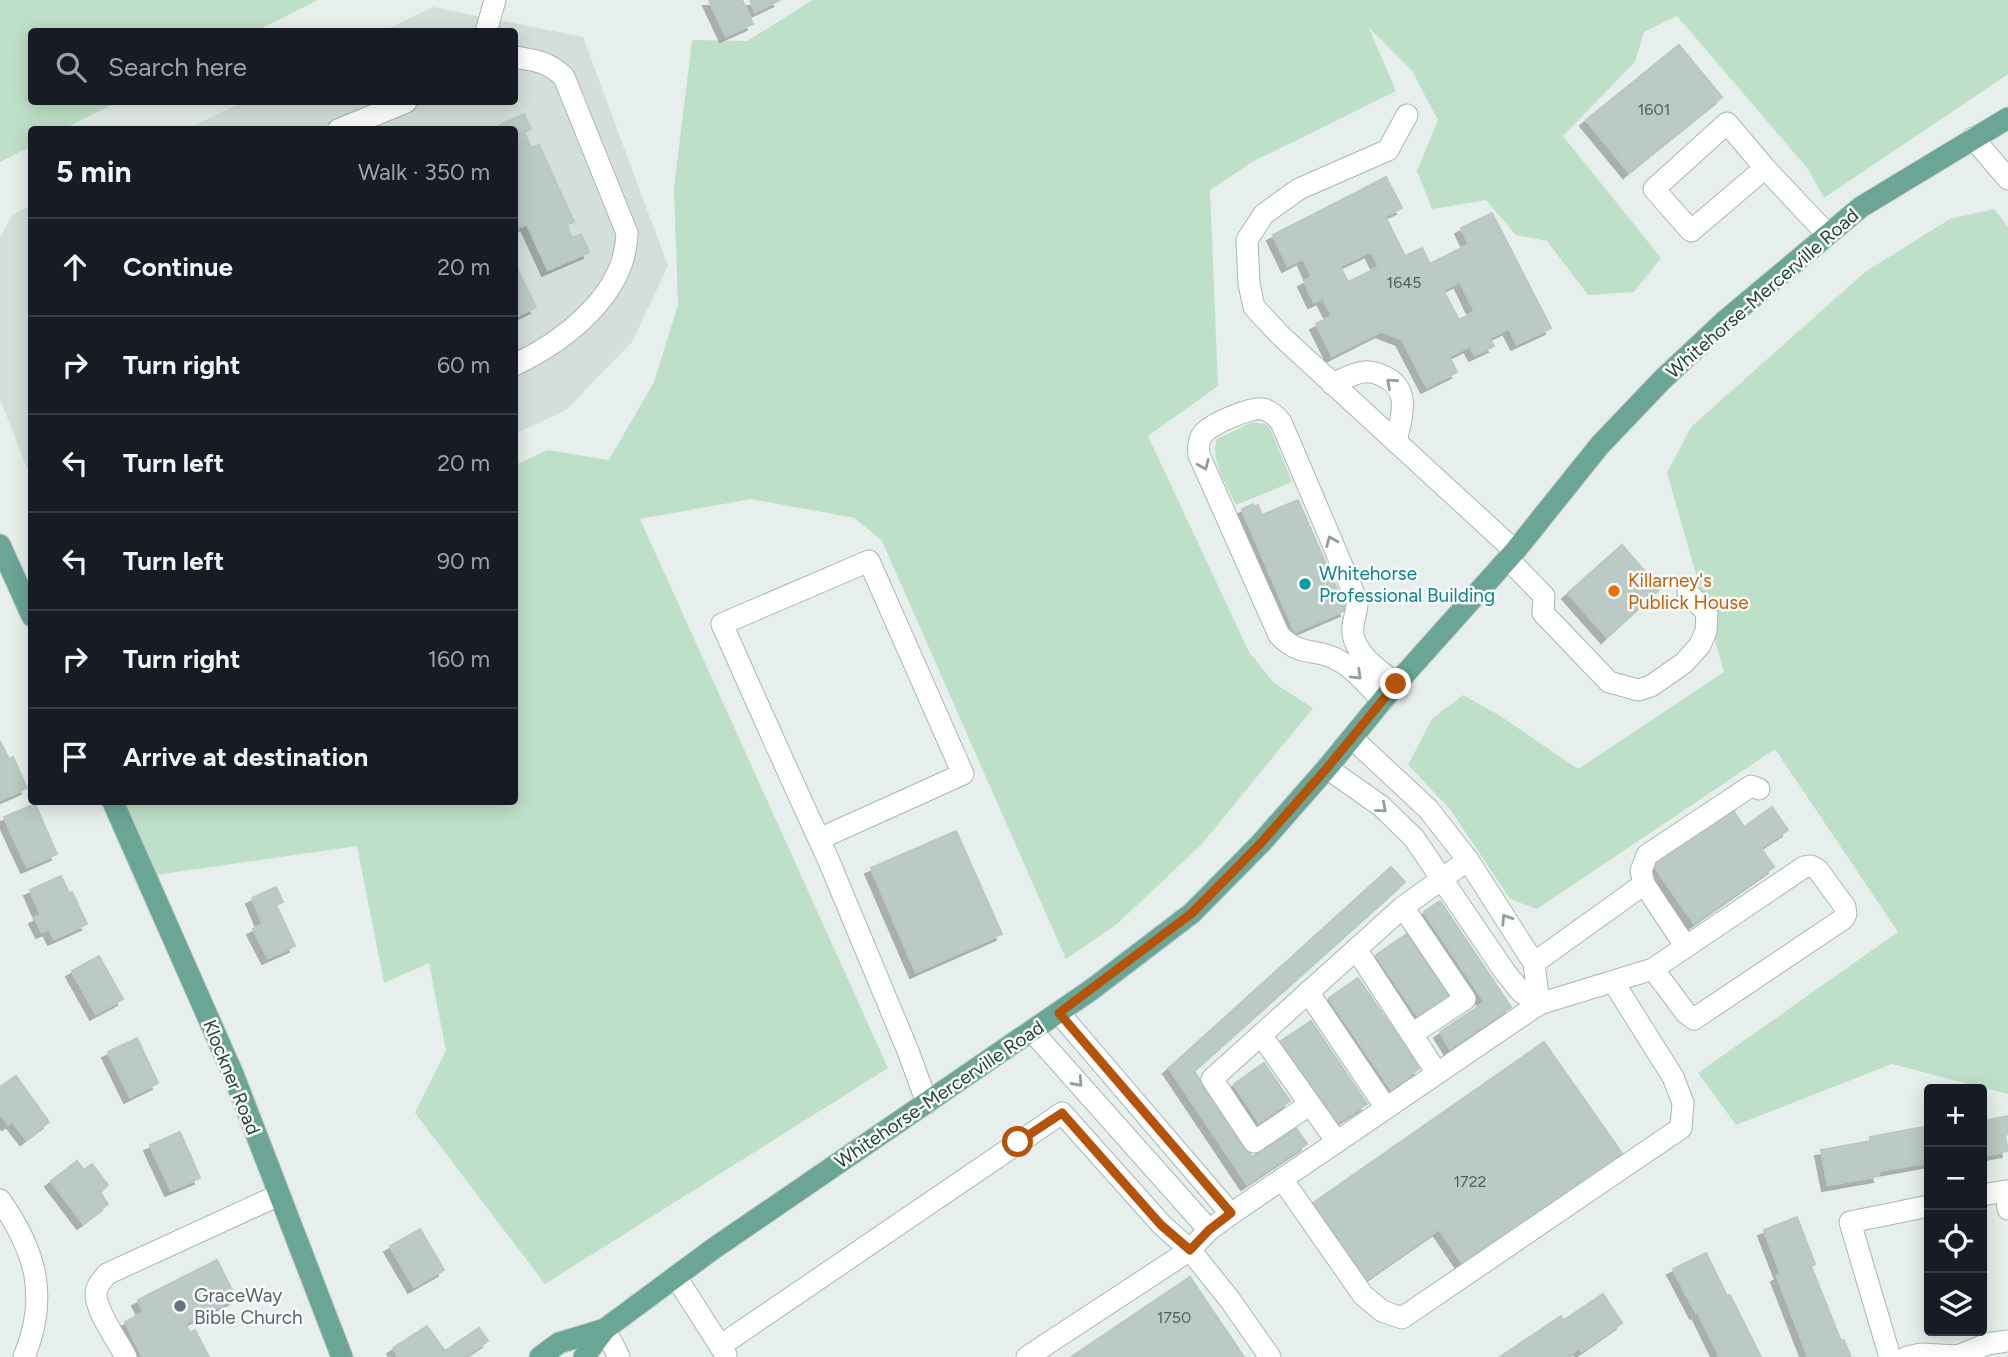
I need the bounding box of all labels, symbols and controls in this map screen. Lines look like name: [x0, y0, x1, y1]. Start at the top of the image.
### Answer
search box: [28, 28, 518, 105]
icon: search: [52, 48, 90, 86]
text: Search here: [108, 51, 247, 83]
house number: 1601: [1638, 100, 1670, 119]
text: 5 min: [56, 153, 132, 190]
text: Walk · 350 m: [358, 158, 490, 186]
street label: Whitehorse-Mercerville Road: [1661, 204, 1863, 383]
icon: ahead: [56, 248, 94, 286]
text: Continue: [123, 251, 233, 283]
text: 20 m: [437, 253, 490, 281]
house number: 1645: [1387, 273, 1421, 292]
icon: right: [56, 346, 94, 384]
text: Turn right: [123, 349, 240, 381]
text: 60 m: [437, 351, 490, 379]
one-way arrow: [1386, 379, 1399, 391]
icon: left: [56, 444, 94, 482]
text: Turn left: [123, 447, 224, 479]
text: 20 m: [437, 449, 490, 477]
one-way arrow: [1196, 458, 1210, 470]
one-way arrow: [1326, 536, 1340, 548]
icon: left: [56, 542, 94, 580]
text: Turn left: [123, 545, 224, 577]
text: 90 m: [437, 547, 490, 575]
place label: Whitehorse Professional Building: [1319, 562, 1495, 607]
place label: Killarney's Publick House: [1628, 569, 1749, 614]
marker: Whitehorse Professional Building: [1297, 576, 1313, 592]
marker: Killarney's Publick House: [1606, 583, 1622, 599]
icon: right: [56, 640, 94, 678]
text: Turn right: [123, 643, 240, 675]
text: 160 m: [427, 645, 490, 673]
one-way arrow: [1349, 667, 1362, 680]
route end: [1380, 668, 1411, 699]
icon: arrive: [56, 738, 94, 776]
text: Arrive at destination: [123, 741, 368, 773]
one-way arrow: [1374, 800, 1387, 812]
one-way arrow: [1501, 914, 1514, 927]
street label: Klockner Road: [198, 1016, 265, 1138]
street label: Whitehorse-Mercerville Road: [830, 1016, 1048, 1173]
one-way arrow: [1069, 1073, 1082, 1086]
map controls: [1924, 1084, 1987, 1336]
button: +: [1924, 1084, 1987, 1147]
route start: [1002, 1126, 1033, 1157]
button: −: [1924, 1147, 1987, 1210]
house number: 1722: [1453, 1172, 1487, 1191]
button: locate: [1924, 1210, 1987, 1273]
button: layers: [1924, 1273, 1987, 1336]
place label: GraceWay Bible Church: [194, 1284, 303, 1329]
marker: GraceWay Bible Church: [172, 1298, 188, 1314]
house number: 1750: [1157, 1308, 1191, 1327]

